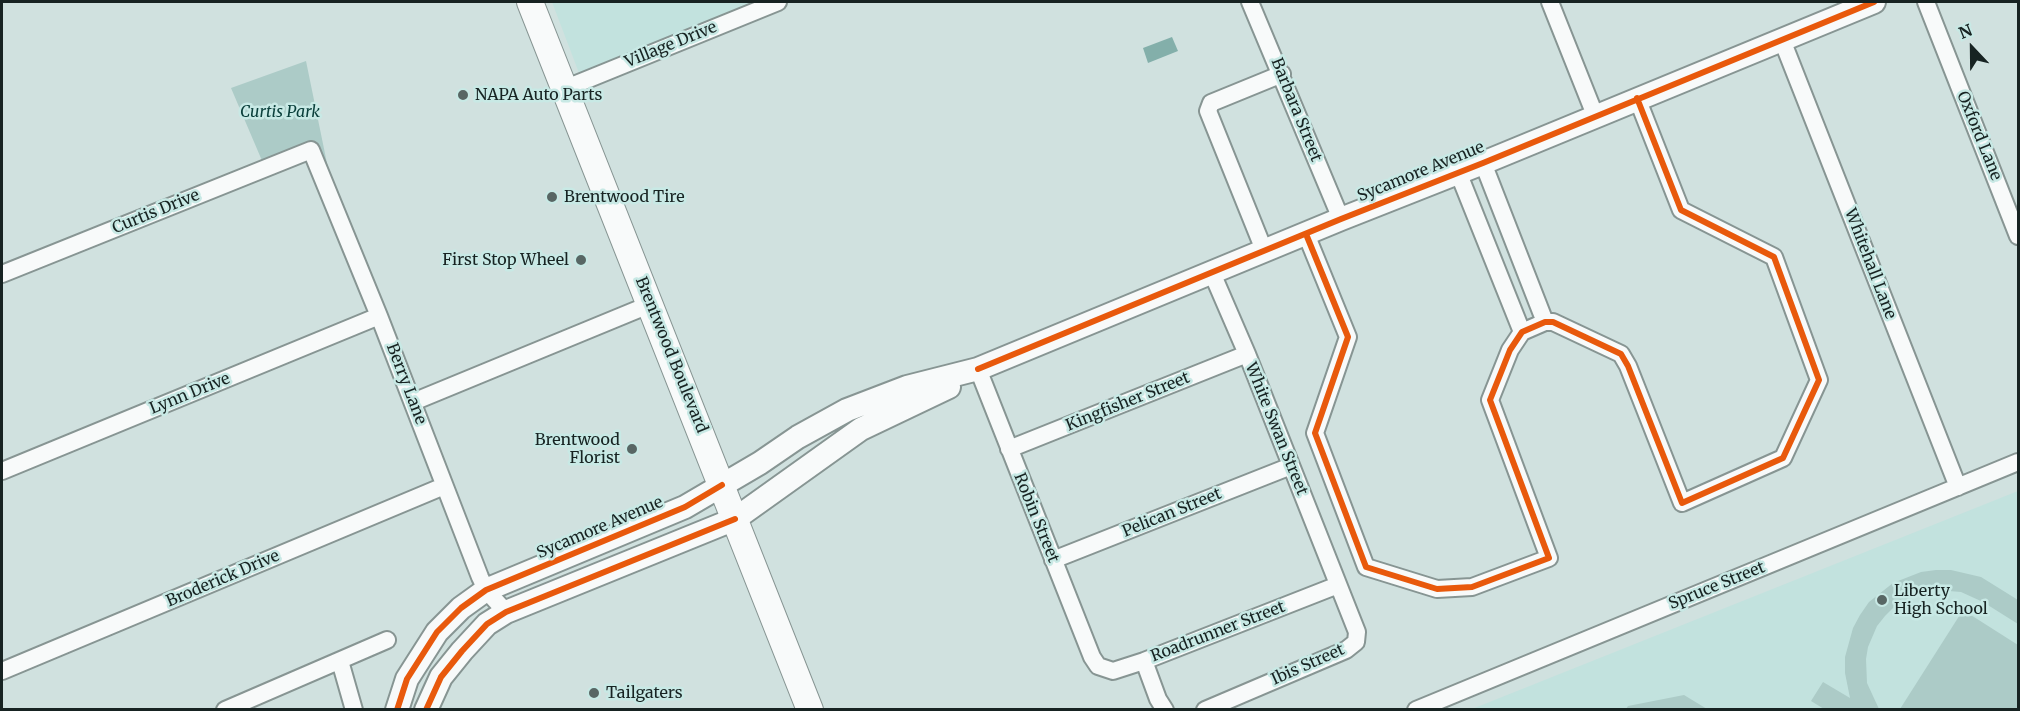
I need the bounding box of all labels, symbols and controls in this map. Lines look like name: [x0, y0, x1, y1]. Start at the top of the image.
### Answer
street label: Village Drive: [622, 18, 720, 72]
north arrow: [1942, 18, 2002, 78]
text: N: [1956, 20, 1975, 43]
street label: Barbara Street: [1266, 55, 1326, 165]
place label: NAPA Auto Parts: [475, 85, 602, 105]
marker: NAPA Auto Parts: [456, 88, 470, 102]
street label: Oxford Lane: [1952, 89, 2006, 183]
park label: Curtis Park: [240, 102, 320, 122]
street label: Sycamore Avenue: [1355, 138, 1487, 206]
street label: Curtis Drive: [110, 186, 202, 238]
place label: Brentwood Tire: [564, 187, 685, 207]
marker: Brentwood Tire: [545, 190, 559, 204]
street label: Whitehall Lane: [1840, 206, 1900, 322]
place label: First Stop Wheel: [442, 250, 569, 270]
marker: First Stop Wheel: [574, 253, 588, 267]
street label: Brentwood Boulevard: [631, 274, 711, 436]
street label: Berry Lane: [382, 341, 430, 427]
street label: White Swan Street: [1241, 360, 1311, 498]
street label: Kingfisher Street: [1063, 368, 1193, 436]
street label: Lynn Drive: [147, 369, 233, 419]
place label: Brentwood Florist: [535, 430, 620, 468]
marker: Brentwood Florist: [625, 442, 639, 456]
street label: Robin Street: [1009, 470, 1063, 566]
street label: Pelican Street: [1120, 484, 1224, 542]
street label: Sycamore Avenue: [534, 493, 666, 563]
street label: Broderick Drive: [164, 547, 282, 611]
street label: Spruce Street: [1666, 558, 1768, 614]
place label: Liberty High School: [1894, 581, 1988, 619]
marker: Liberty High School: [1875, 593, 1889, 607]
street label: Roadrunner Street: [1148, 598, 1288, 666]
street label: Ibis Street: [1268, 640, 1348, 690]
place label: Tailgaters: [606, 683, 683, 703]
marker: Tailgaters: [587, 686, 601, 700]

